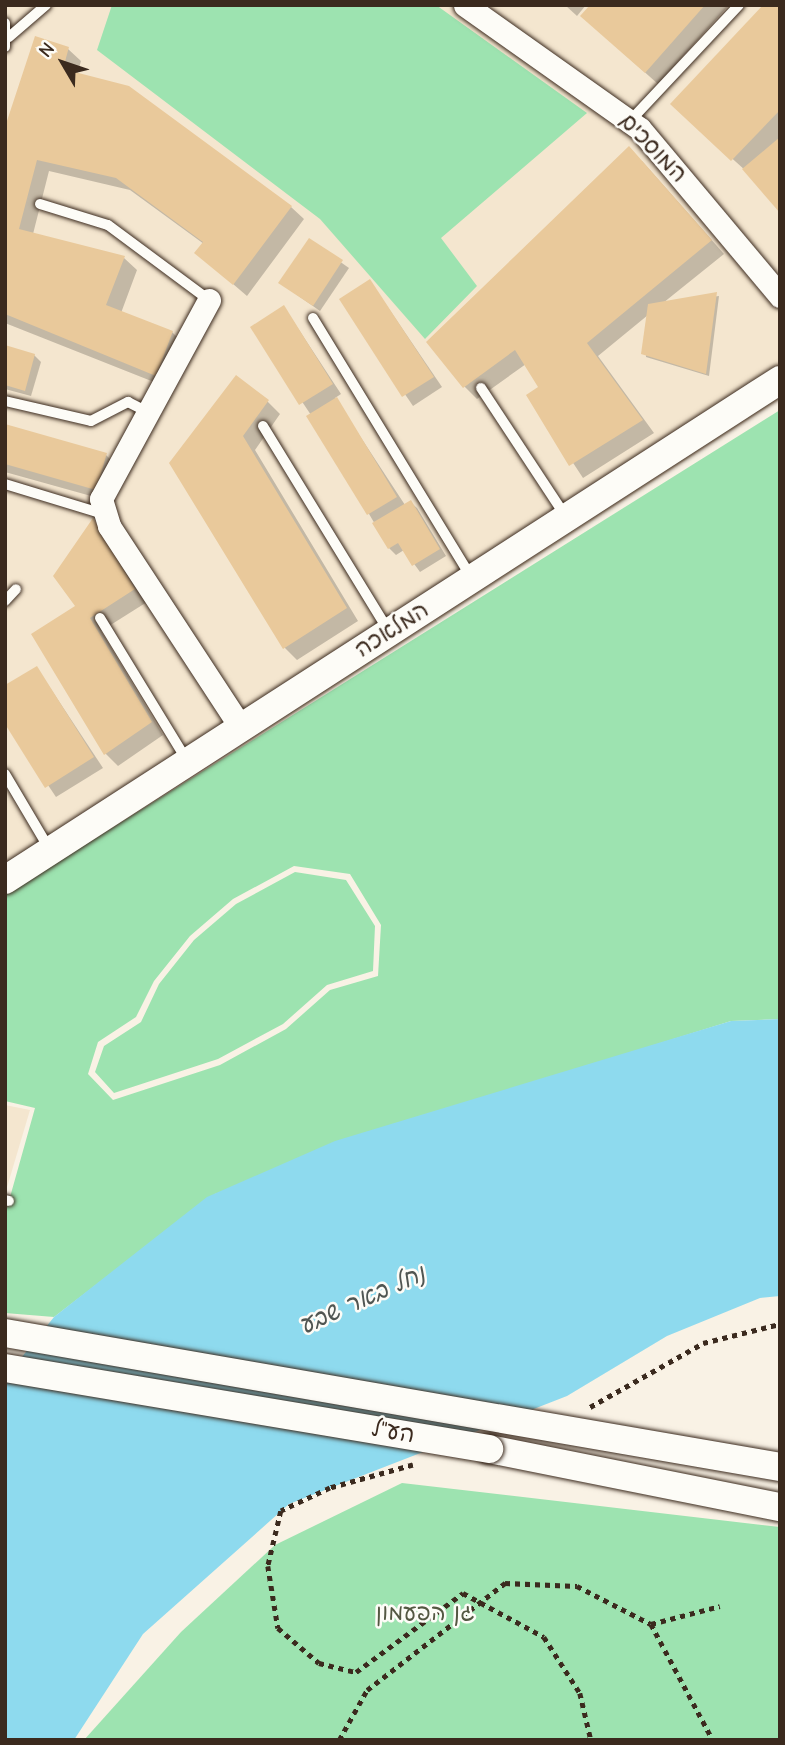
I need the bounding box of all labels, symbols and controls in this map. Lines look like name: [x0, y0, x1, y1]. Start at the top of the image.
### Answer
north arrow: [28, 28, 98, 98]
text: N: [34, 38, 59, 62]
street label: המוסכים: [613, 108, 693, 188]
street label: המלאכה: [350, 596, 434, 664]
water label: נחל באר שבע: [294, 1259, 430, 1341]
street label: הע"ל: [369, 1415, 417, 1449]
park label: גן הפעמון: [376, 1599, 474, 1627]

